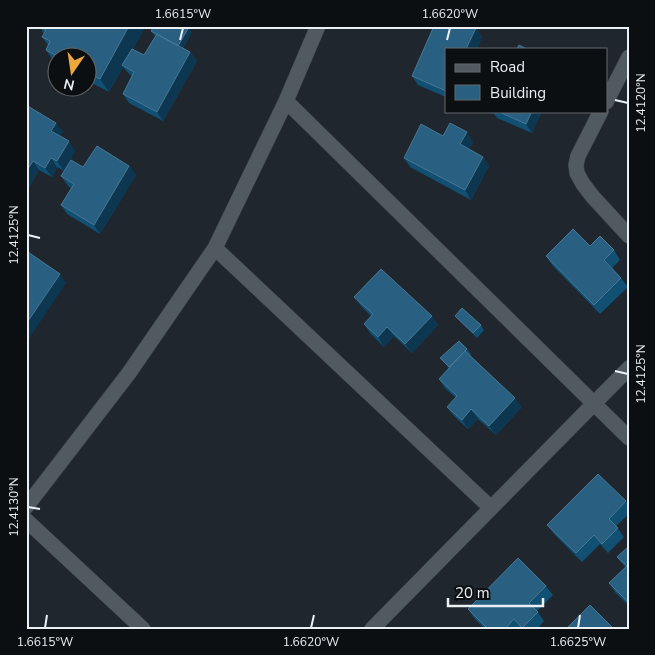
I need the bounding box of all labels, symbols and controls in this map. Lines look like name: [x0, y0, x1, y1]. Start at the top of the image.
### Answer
text: 1.6615°W: [155, 6, 211, 22]
text: 1.6620°W: [422, 6, 478, 22]
north arrow: [48, 48, 98, 98]
legend: [445, 48, 608, 112]
text: Road: [490, 57, 525, 77]
text: 12.4120°N: [633, 73, 649, 133]
text: N: [62, 74, 76, 95]
text: Building: [490, 83, 546, 103]
text: 12.4125°N: [6, 205, 22, 265]
text: 12.4125°N: [633, 344, 649, 404]
text: 12.4130°N: [6, 477, 22, 537]
scale bar: [448, 575, 542, 607]
text: 20 m: [455, 583, 490, 603]
text: 1.6615°W: [17, 634, 73, 650]
text: 1.6620°W: [283, 634, 339, 650]
text: 1.6625°W: [550, 634, 606, 650]

